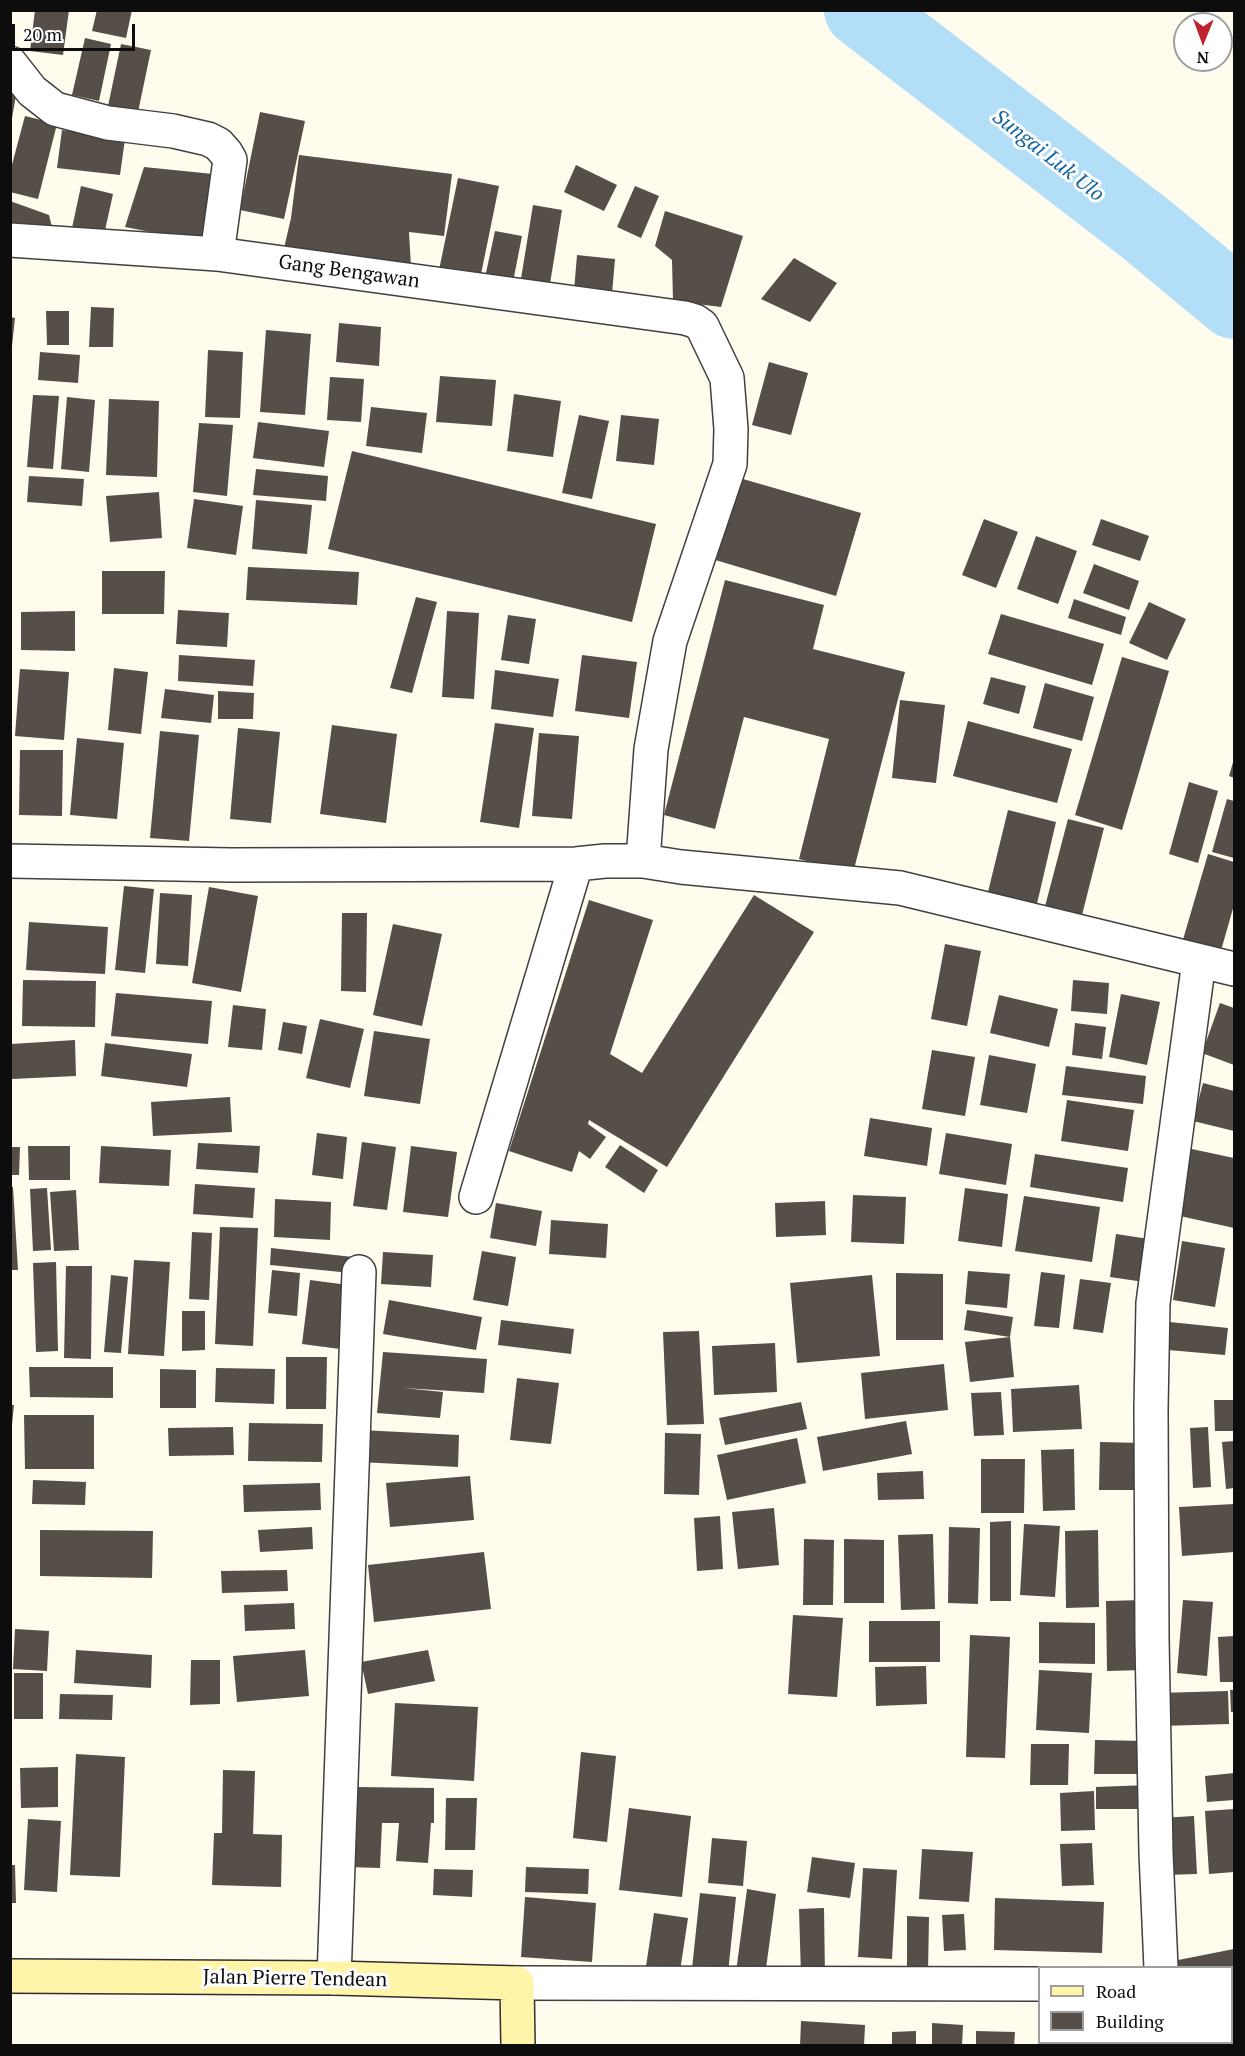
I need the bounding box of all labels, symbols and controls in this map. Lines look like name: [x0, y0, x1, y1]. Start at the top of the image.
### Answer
scale bar: [15, 12, 138, 50]
north arrow: [1173, 12, 1233, 72]
text: 20 m: [23, 22, 62, 46]
text: N: [1196, 47, 1209, 69]
water label: Sungai Luk Ulo: [987, 105, 1109, 207]
street label: Gang Bengawan: [277, 250, 421, 294]
street label: Jalan Pierre Tendean: [203, 1965, 387, 1993]
legend: [1038, 1966, 1233, 2044]
text: Road: [1096, 1979, 1136, 2003]
text: Building: [1096, 2009, 1164, 2033]

